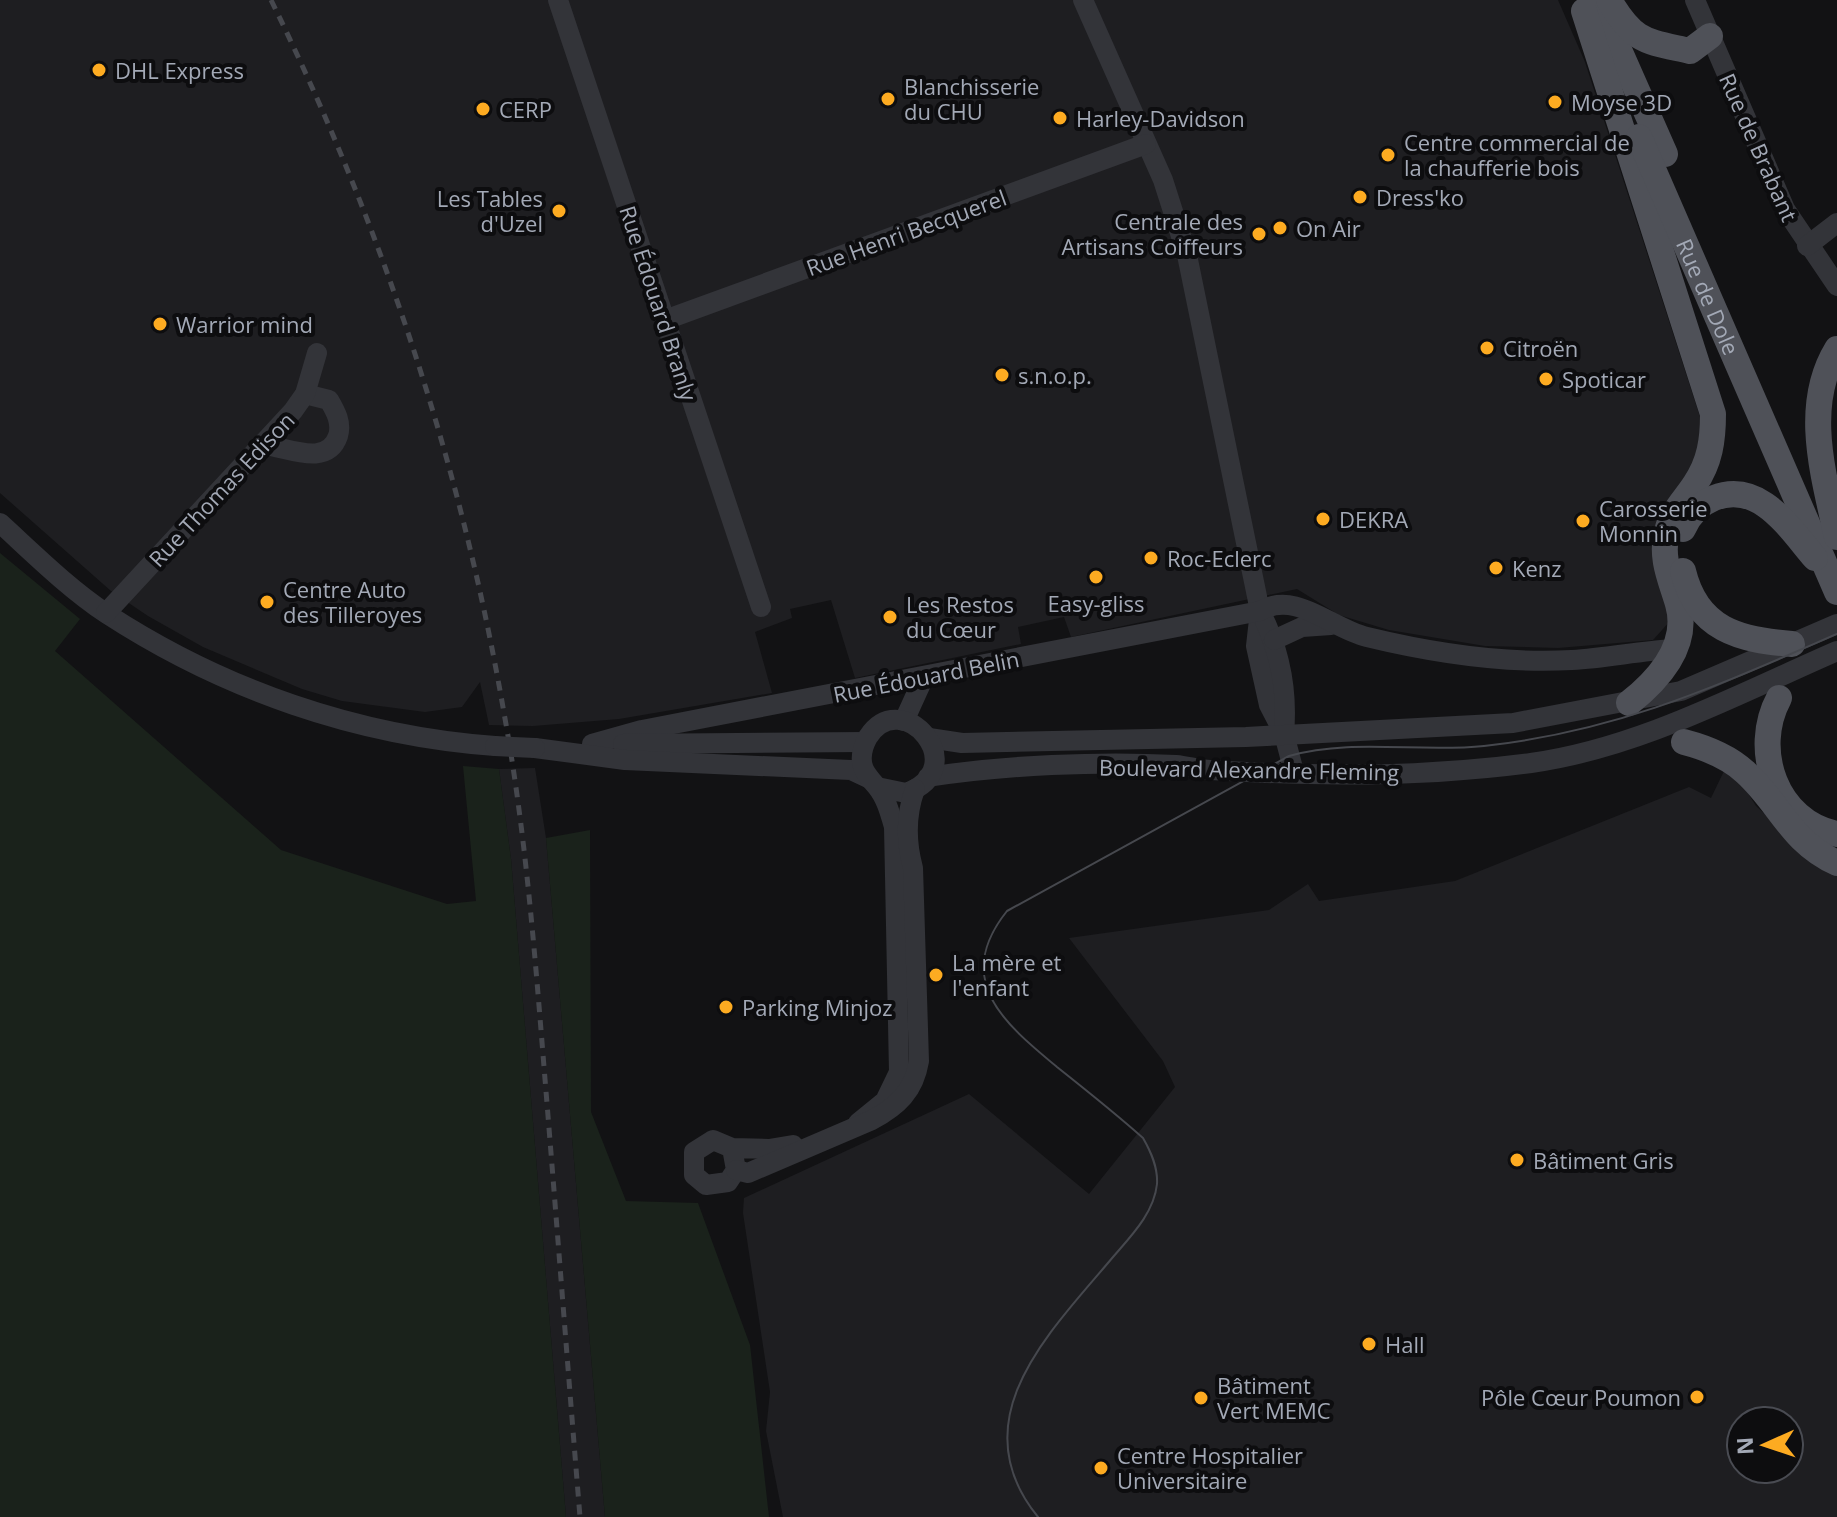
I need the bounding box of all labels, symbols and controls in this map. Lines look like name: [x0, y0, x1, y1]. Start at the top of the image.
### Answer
place label: DHL Express: [115, 55, 244, 85]
marker: DHL Express: [90, 61, 108, 79]
street label: Rue de Brabant: [1713, 68, 1805, 226]
place label: Blanchisserie du CHU: [904, 71, 1039, 126]
place label: Moyse 3D: [1571, 87, 1672, 117]
marker: Blanchisserie du CHU: [879, 90, 897, 108]
marker: Moyse 3D: [1546, 93, 1564, 111]
place label: CERP: [499, 94, 552, 124]
marker: CERP: [474, 100, 492, 118]
place label: Harley-Davidson: [1076, 103, 1245, 133]
marker: Harley-Davidson: [1051, 109, 1069, 127]
place label: Centre commercial de la chaufferie bois: [1404, 127, 1630, 182]
marker: Centre commercial de la chaufferie bois: [1379, 146, 1397, 164]
street label: Rue Henri Becquerel: [802, 182, 1010, 282]
place label: Dress'ko: [1376, 182, 1464, 212]
place label: Les Tables d'Uzel: [437, 183, 543, 238]
marker: Dress'ko: [1351, 188, 1369, 206]
marker: Les Tables d'Uzel: [550, 202, 568, 220]
street label: Rue Édouard Branly: [613, 202, 705, 405]
place label: Centrale des Artisans Coiffeurs: [1062, 206, 1243, 261]
place label: On Air: [1296, 213, 1361, 243]
marker: On Air: [1271, 219, 1289, 237]
marker: Centrale des Artisans Coiffeurs: [1250, 225, 1268, 243]
street label: Rue de Dole: [1670, 234, 1747, 359]
place label: Warrior mind: [176, 309, 313, 339]
marker: Warrior mind: [151, 315, 169, 333]
place label: Citroën: [1503, 333, 1578, 363]
marker: Citroën: [1478, 339, 1496, 357]
place label: s.n.o.p.: [1018, 360, 1092, 390]
place label: Spoticar: [1562, 364, 1646, 394]
marker: s.n.o.p.: [993, 366, 1011, 384]
marker: Spoticar: [1537, 370, 1555, 388]
street label: Rue Thomas Edison: [141, 405, 301, 573]
place label: Carosserie Monnin: [1599, 493, 1708, 548]
place label: DEKRA: [1339, 504, 1408, 534]
marker: DEKRA: [1314, 510, 1332, 528]
marker: Carosserie Monnin: [1574, 512, 1592, 530]
place label: Roc-Eclerc: [1167, 543, 1272, 573]
marker: Roc-Eclerc: [1142, 549, 1160, 567]
place label: Kenz: [1512, 553, 1562, 583]
marker: Kenz: [1487, 559, 1505, 577]
marker: Easy-gliss: [1087, 568, 1105, 586]
place label: Centre Auto des Tilleroyes: [283, 574, 422, 629]
place label: Easy-gliss: [1047, 588, 1145, 618]
place label: Les Restos du Cœur: [906, 589, 1014, 644]
marker: Centre Auto des Tilleroyes: [258, 593, 276, 611]
marker: Les Restos du Cœur: [881, 608, 899, 626]
street label: Rue Édouard Belin: [830, 643, 1022, 709]
street label: Boulevard Alexandre Fleming: [1099, 751, 1399, 787]
place label: La mère et l'enfant: [952, 947, 1062, 1002]
marker: La mère et l'enfant: [927, 966, 945, 984]
place label: Parking Minjoz: [742, 992, 893, 1022]
marker: Parking Minjoz: [717, 998, 735, 1016]
place label: Bâtiment Gris: [1533, 1145, 1674, 1175]
marker: Bâtiment Gris: [1508, 1151, 1526, 1169]
place label: Hall: [1385, 1329, 1425, 1359]
marker: Hall: [1360, 1335, 1378, 1353]
place label: Bâtiment Vert MEMC: [1217, 1370, 1331, 1425]
place label: Pôle Cœur Poumon: [1481, 1382, 1681, 1412]
marker: Pôle Cœur Poumon: [1688, 1388, 1706, 1406]
marker: Bâtiment Vert MEMC: [1192, 1389, 1210, 1407]
north arrow: [1725, 1405, 1805, 1485]
text: N: [1729, 1436, 1759, 1456]
place label: Centre Hospitalier Universitaire: [1117, 1440, 1303, 1495]
marker: Centre Hospitalier Universitaire: [1092, 1459, 1110, 1477]

